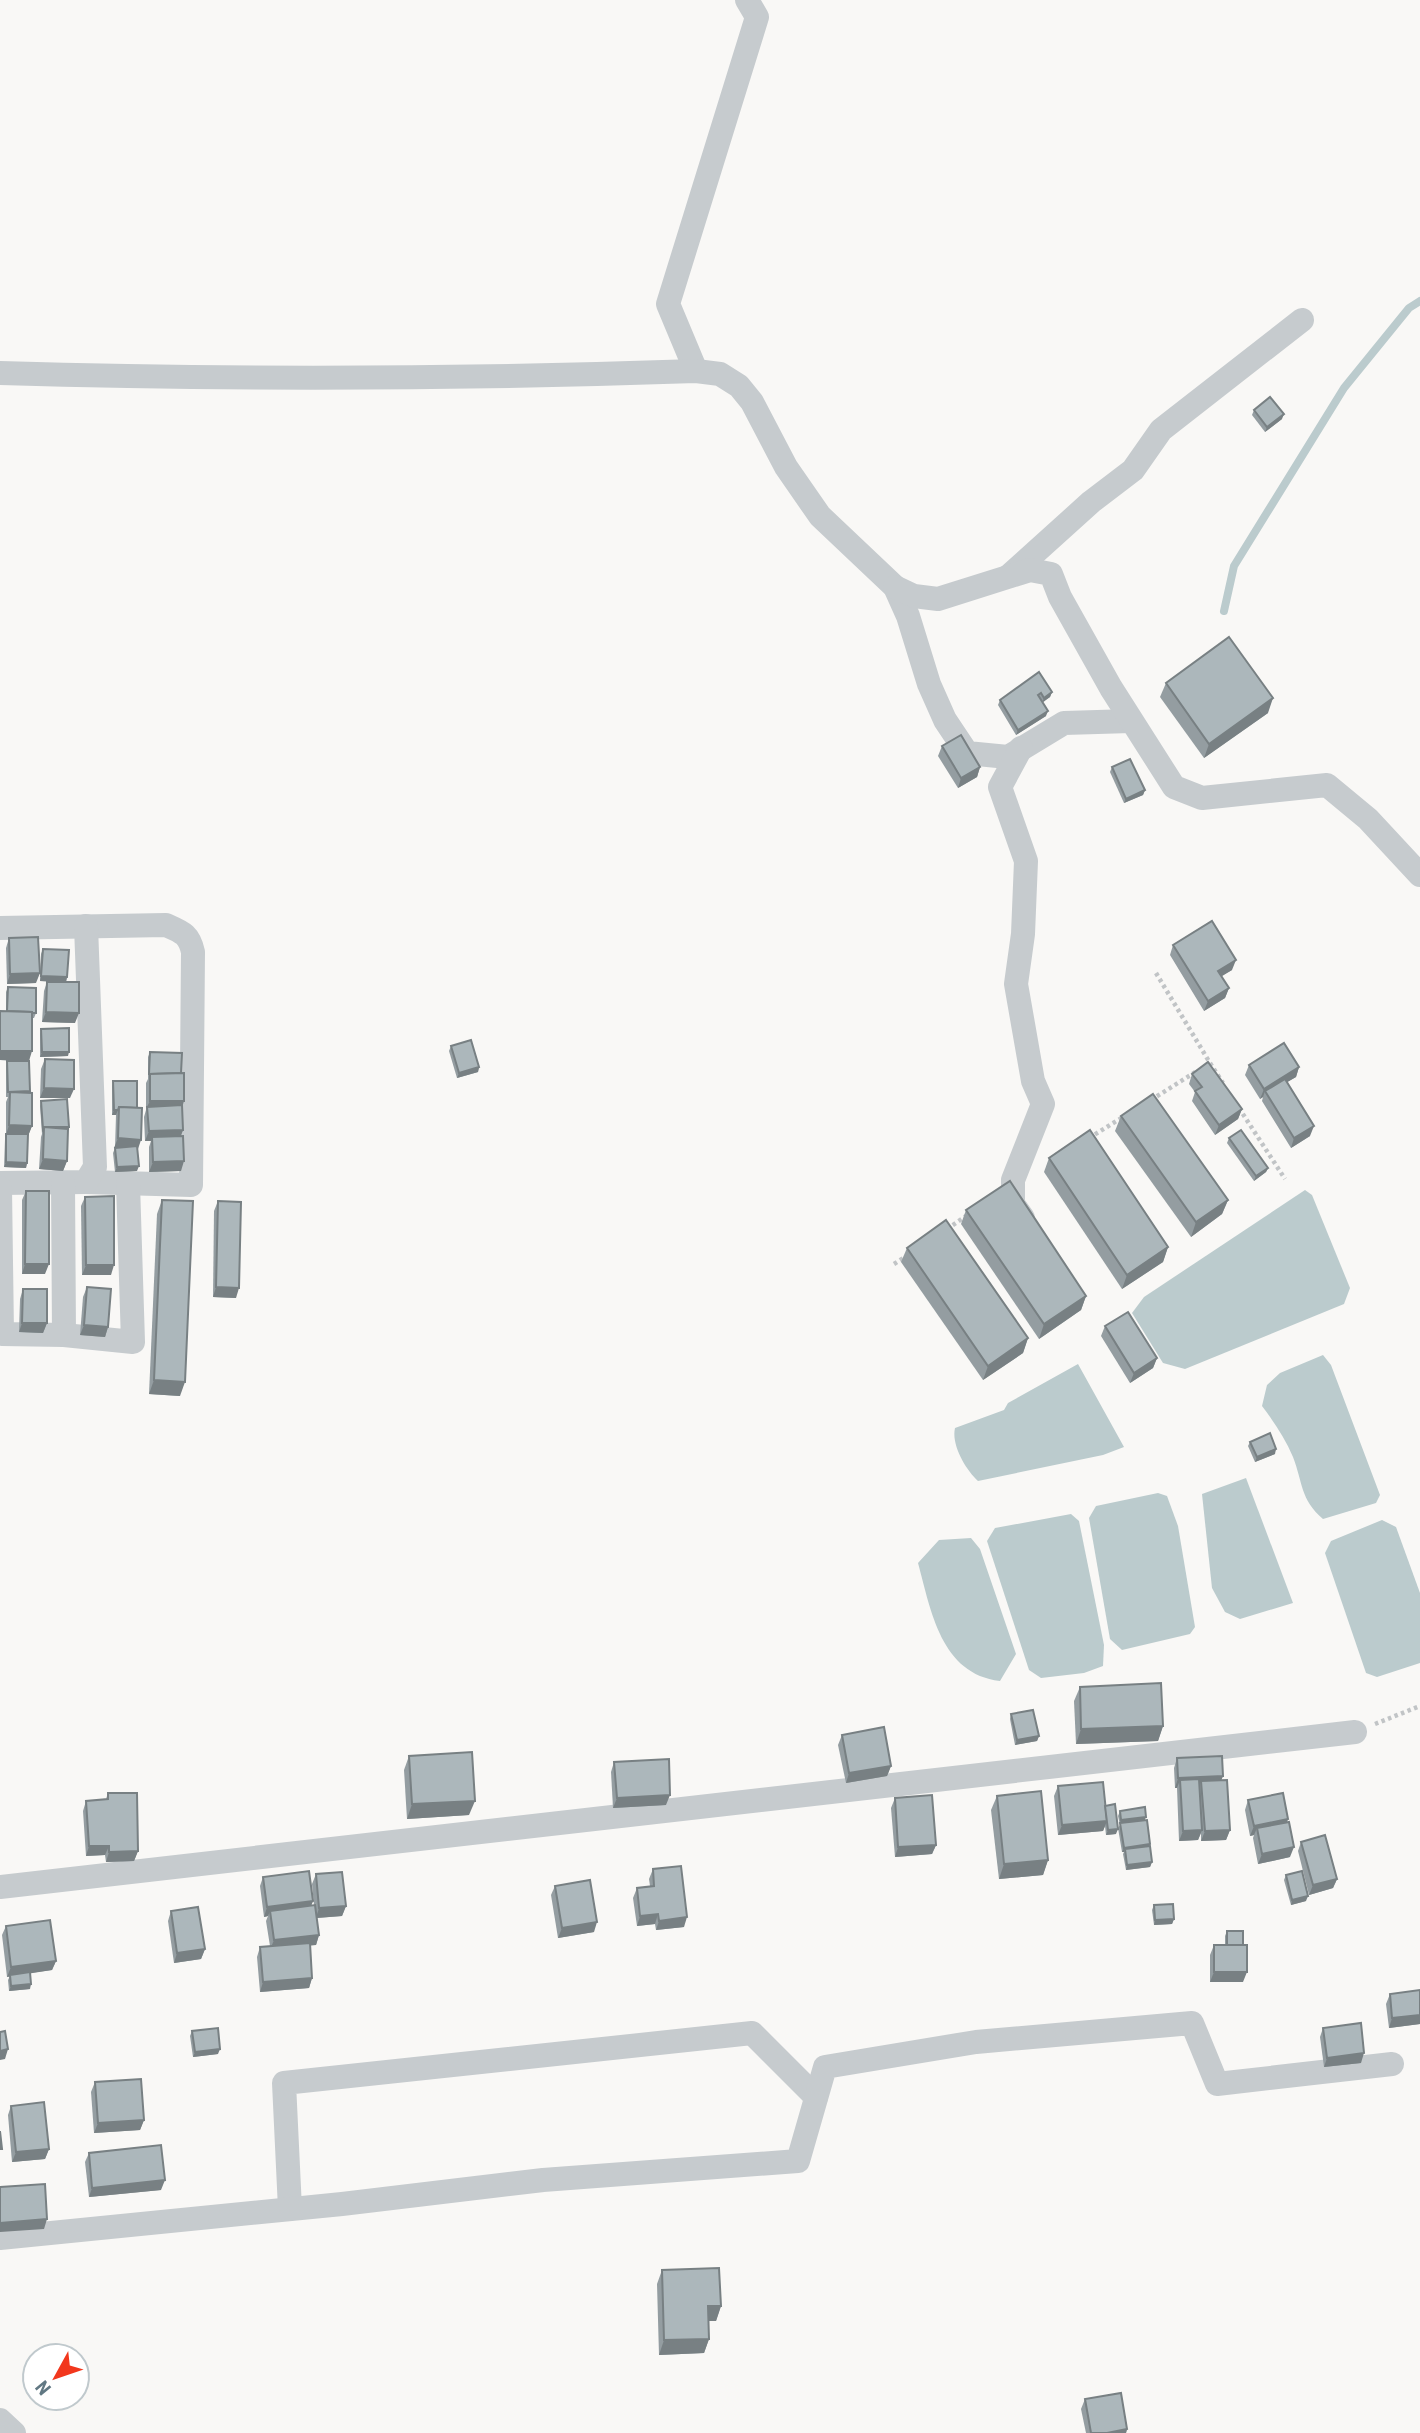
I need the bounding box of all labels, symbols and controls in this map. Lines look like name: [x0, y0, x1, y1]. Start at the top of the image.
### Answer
north arrow: [21, 2342, 91, 2412]
text: N: [31, 2376, 56, 2399]

